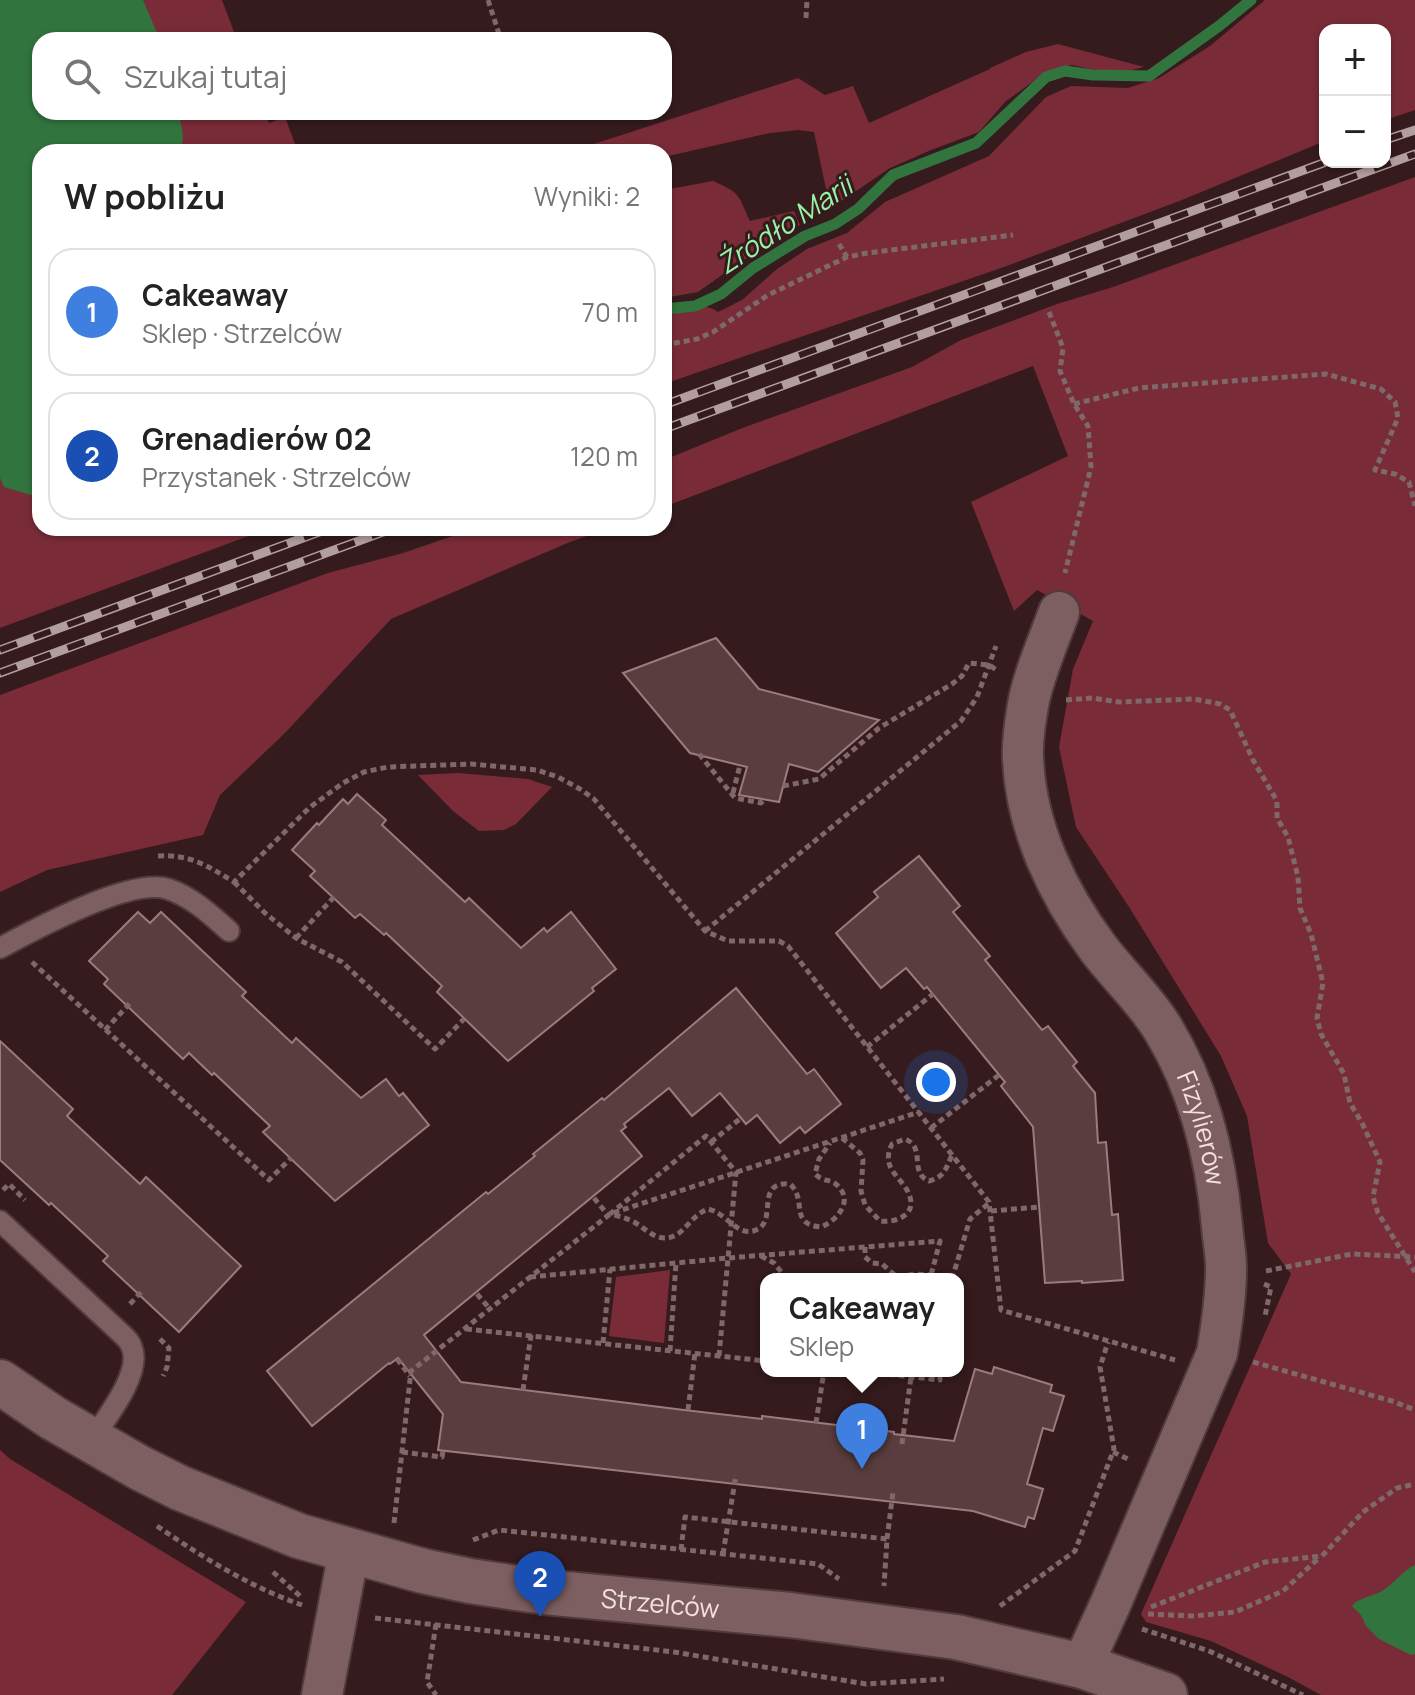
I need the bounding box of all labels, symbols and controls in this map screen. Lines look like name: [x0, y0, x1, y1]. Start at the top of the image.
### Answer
map controls: [1319, 24, 1391, 168]
button: +: [1319, 24, 1391, 96]
search box: [32, 32, 672, 120]
icon: search: [60, 54, 104, 98]
text: Szukaj tutaj: [124, 56, 287, 97]
button: −: [1319, 96, 1391, 168]
water label: Źródło Marii: [709, 164, 862, 282]
text: W pobliżu: [64, 173, 225, 219]
text: Wyniki: 2: [534, 178, 640, 214]
text: Cakeaway: [142, 274, 288, 315]
text: 1: [86, 294, 98, 330]
text: 70 m: [582, 294, 638, 330]
text: Sklep · Strzelców: [142, 315, 342, 351]
text: Grenadierów 02: [142, 418, 372, 459]
text: 2: [84, 438, 100, 474]
text: 120 m: [570, 438, 638, 474]
text: Przystanek · Strzelców: [142, 459, 411, 495]
your location: [916, 1062, 956, 1102]
street label: Fizylierów: [1169, 1065, 1235, 1188]
popup: [760, 1273, 964, 1377]
text: Cakeaway: [789, 1287, 935, 1328]
text: Sklep: [789, 1328, 854, 1364]
pin: 1: [836, 1403, 888, 1469]
pin: 2: [514, 1551, 566, 1617]
street label: Strzelców: [600, 1579, 721, 1626]

